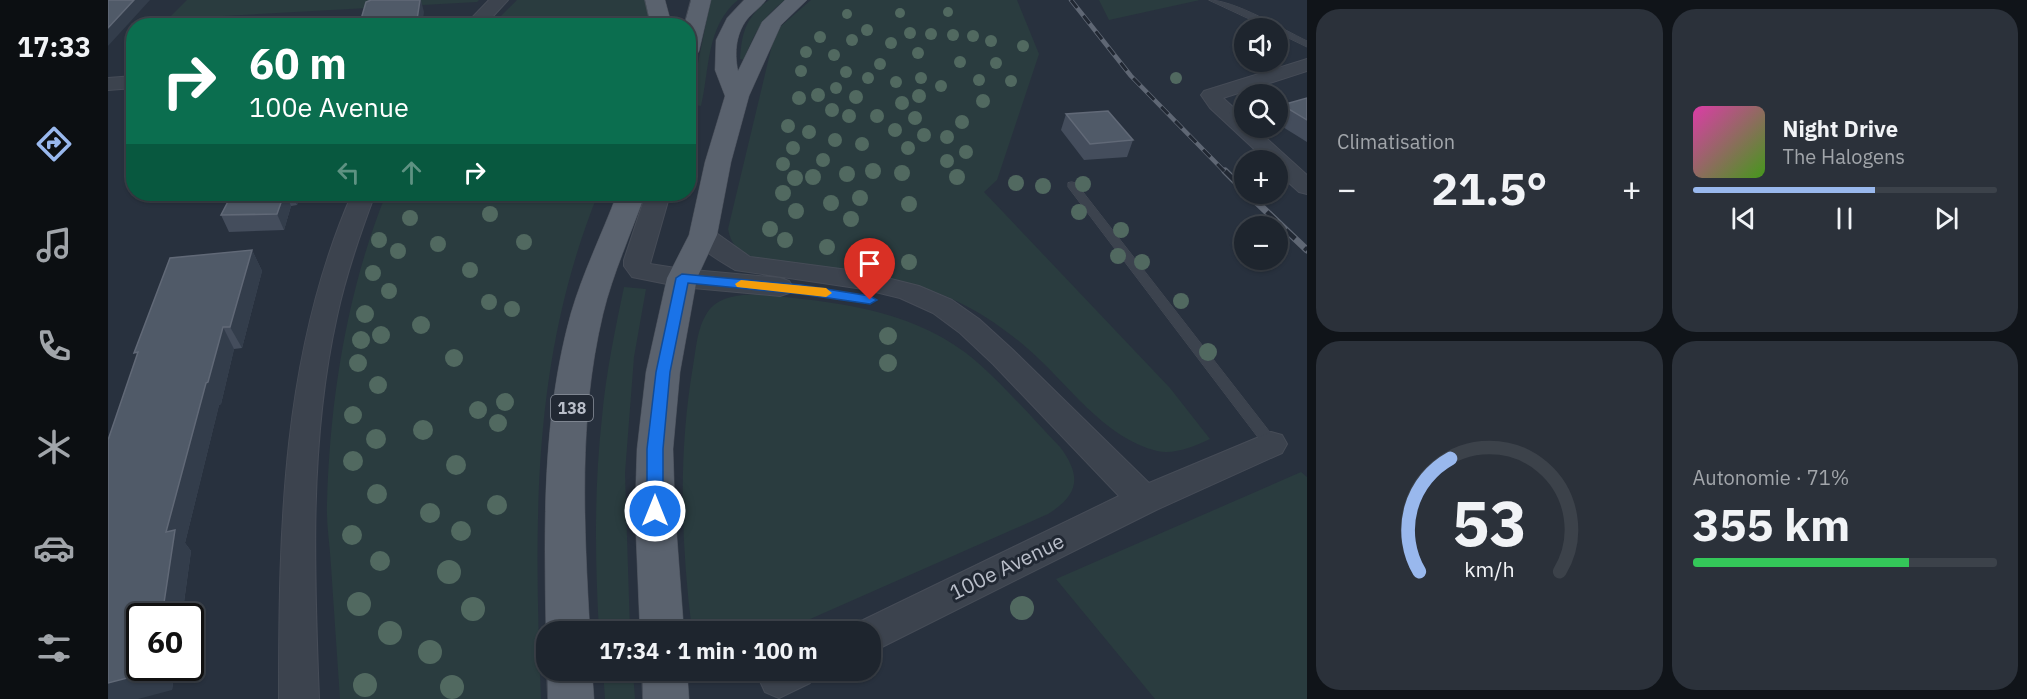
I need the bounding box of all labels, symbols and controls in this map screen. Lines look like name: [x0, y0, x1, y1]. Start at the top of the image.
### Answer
map controls: [1234, 18, 1288, 270]
button: sound: [1234, 18, 1288, 72]
text: 17:33: [17, 29, 91, 64]
text: 60 m: [249, 36, 347, 91]
icon: right: [150, 42, 228, 120]
button: search: [1234, 84, 1288, 138]
text: 100e Avenue: [249, 89, 409, 124]
text: Night Drive: [1783, 114, 1898, 143]
icon: directions: [33, 123, 75, 165]
text: Climatisation: [1337, 128, 1455, 155]
text: The Halogens: [1783, 143, 1905, 170]
button: +: [1234, 150, 1288, 204]
icon: left: [332, 156, 365, 189]
icon: ahead: [395, 156, 428, 189]
icon: right: [458, 156, 491, 189]
text: 21.5°: [1431, 159, 1547, 217]
text: −: [1337, 167, 1357, 210]
text: +: [1622, 167, 1641, 210]
icon: previous: [1727, 202, 1760, 235]
icon: pause: [1828, 202, 1861, 235]
icon: next: [1930, 202, 1963, 235]
button: −: [1234, 216, 1288, 270]
icon: music: [33, 224, 75, 266]
pin: [844, 238, 895, 300]
icon: arrive: [853, 247, 886, 280]
icon: phone: [33, 325, 75, 367]
road number: 138: [551, 395, 593, 421]
icon: climate: [33, 426, 75, 468]
text: Autonomie · 71%: [1693, 464, 1849, 491]
position arrow: [623, 479, 687, 543]
text: 53: [1452, 482, 1527, 563]
text: 355 km: [1693, 495, 1850, 553]
street label: 100e Avenue: [945, 526, 1069, 606]
icon: car: [33, 527, 75, 569]
text: km/h: [1464, 556, 1514, 584]
speed limit sign: 60: [126, 603, 204, 681]
icon: filters: [33, 627, 75, 669]
text: 17:34 · 1 min · 100 m: [599, 636, 818, 665]

